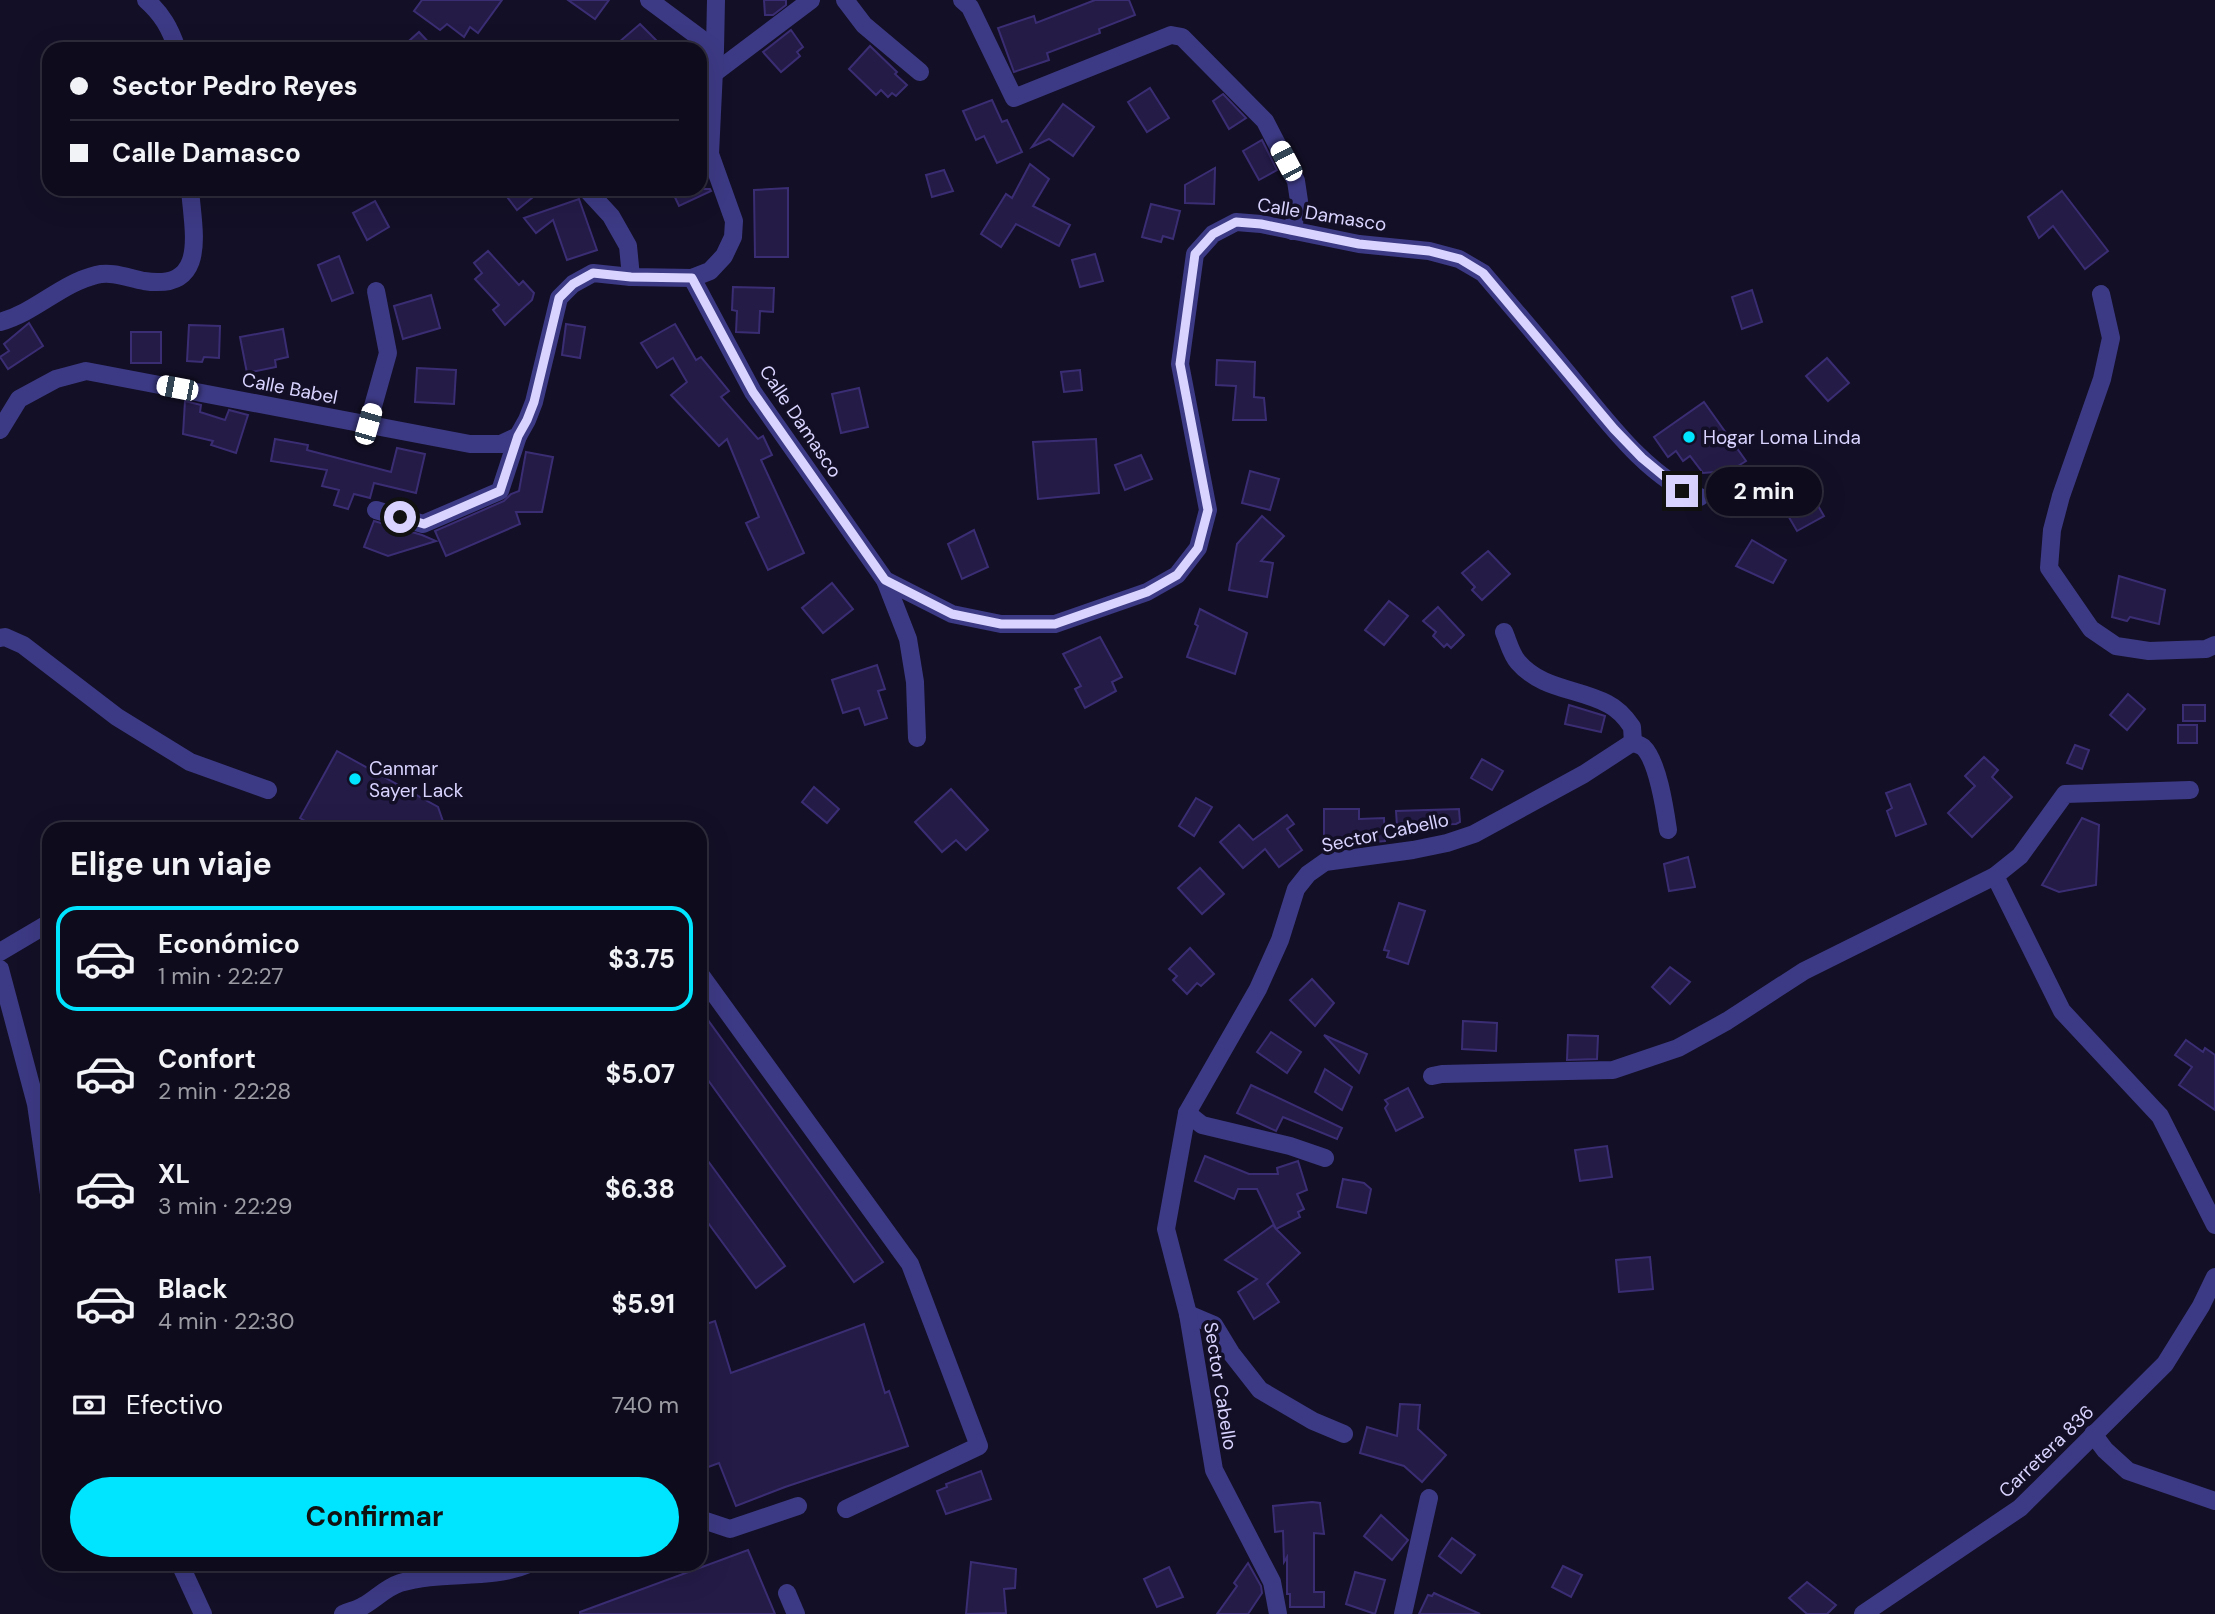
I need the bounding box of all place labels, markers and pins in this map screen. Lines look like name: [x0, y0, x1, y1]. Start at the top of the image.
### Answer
place label: Hogar Loma Linda: [1703, 425, 1861, 450]
marker: Hogar Loma Linda: [1681, 429, 1697, 445]
place label: Canmar Sayer Lack: [369, 756, 464, 803]
marker: Canmar Sayer Lack: [347, 771, 363, 787]

